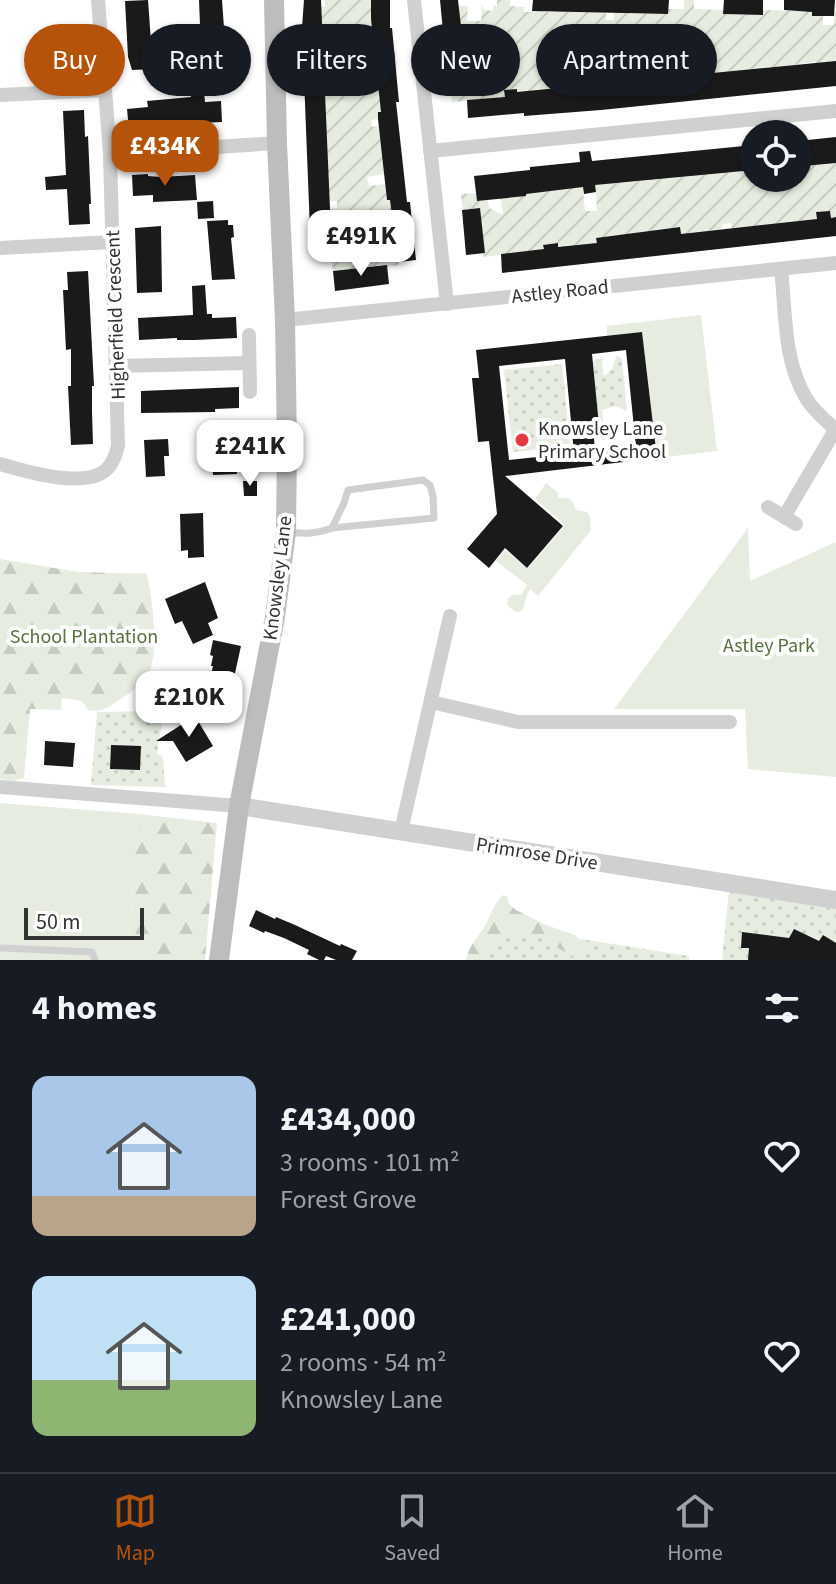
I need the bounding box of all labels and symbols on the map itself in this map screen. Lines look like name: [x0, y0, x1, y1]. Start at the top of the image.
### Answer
pin: £434K: [109, 120, 221, 188]
pin: £491K: [305, 210, 417, 278]
street label: Higherfield Crescent: [99, 230, 133, 400]
street label: Astley Road: [510, 273, 610, 311]
place label: Knowsley Lane Primary School: [538, 415, 666, 466]
pin: £241K: [194, 420, 306, 488]
marker: Knowsley Lane Primary School: [513, 431, 531, 449]
street label: Knowsley Lane: [256, 514, 300, 642]
park label: School Plantation: [10, 623, 158, 651]
park label: Astley Park: [723, 632, 815, 660]
pin: £210K: [133, 671, 245, 739]
street label: Primrose Drive: [474, 831, 600, 877]
scale bar: [24, 904, 144, 940]

